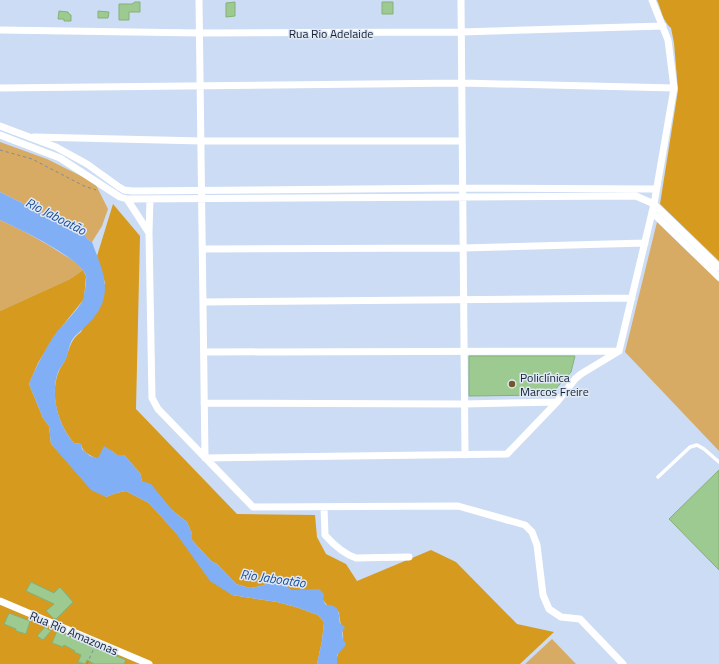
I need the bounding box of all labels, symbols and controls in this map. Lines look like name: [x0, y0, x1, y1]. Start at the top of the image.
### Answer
street label: Rua Rio Adelaide: [289, 24, 373, 43]
water label: Rio Jaboatão: [22, 192, 90, 240]
place label: Policlínica Marcos Freire: [520, 368, 589, 401]
marker: Policlínica Marcos Freire: [507, 379, 517, 389]
water label: Rio Jaboatão: [239, 564, 307, 593]
street label: Rua Rio Amazonas: [27, 606, 122, 660]

